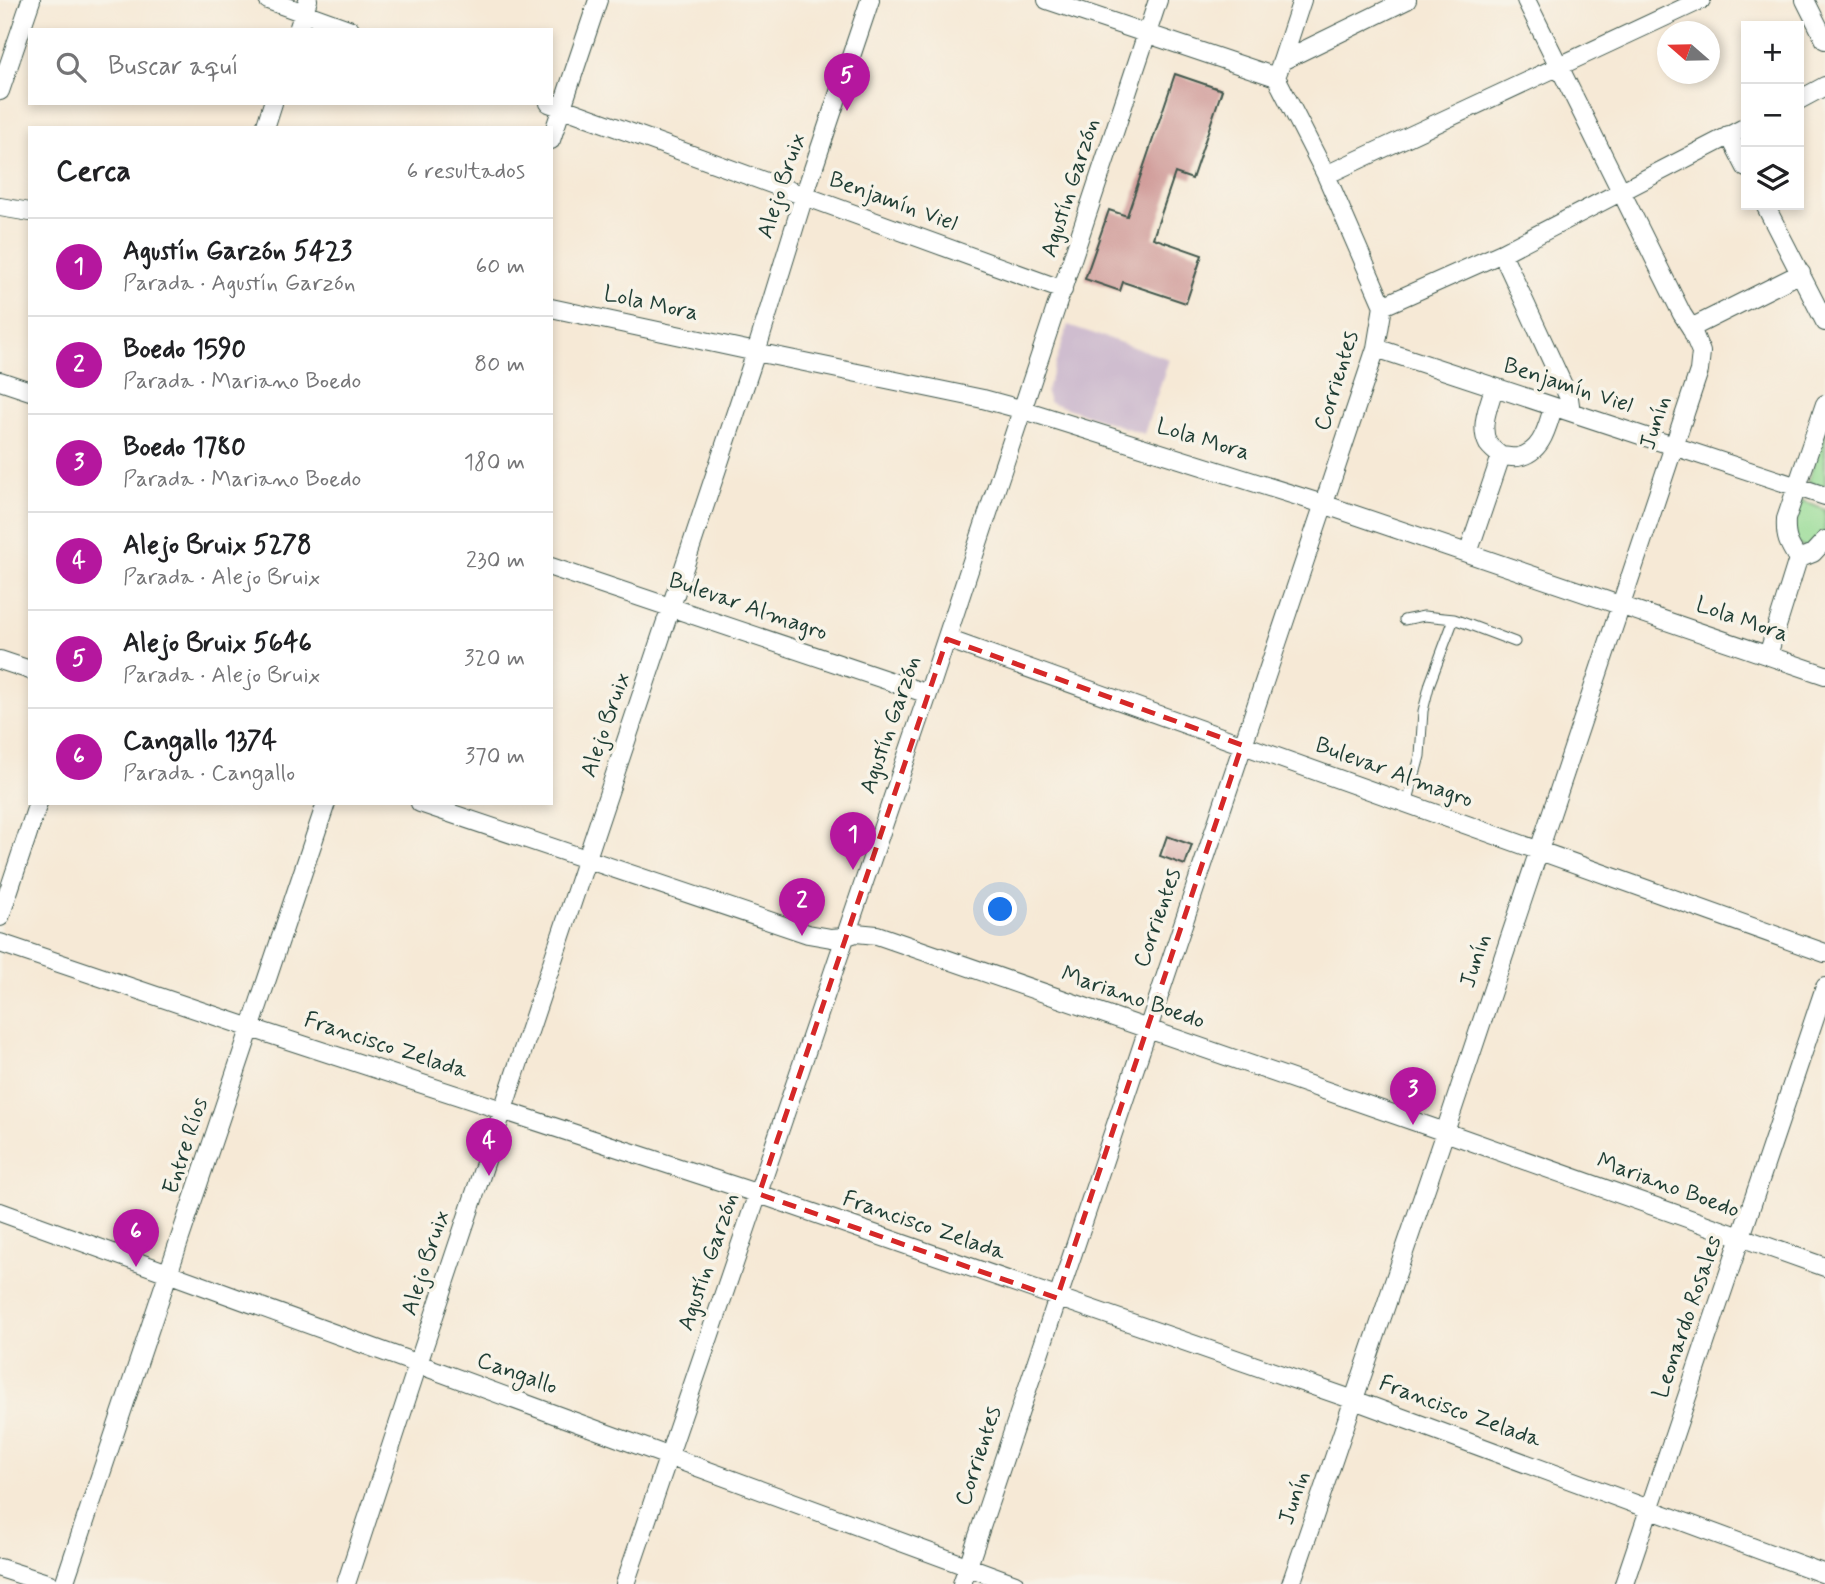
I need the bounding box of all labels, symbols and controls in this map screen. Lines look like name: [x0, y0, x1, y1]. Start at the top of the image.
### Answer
north arrow: [1657, 21, 1720, 84]
map controls: [1741, 21, 1804, 210]
button: +: [1741, 21, 1804, 84]
search box: [28, 28, 553, 105]
icon: search: [52, 48, 90, 86]
text: Buscar aquí: [108, 50, 239, 84]
pin: 5: [824, 53, 870, 111]
button: −: [1741, 84, 1804, 147]
street label: Agustín Garzón: [1034, 115, 1108, 261]
street label: Alejo Bruix: [751, 130, 813, 242]
button: layers: [1741, 147, 1804, 210]
text: Cerca: [56, 152, 131, 191]
text: 6 resultados: [407, 157, 525, 187]
street label: Benjamín Viel: [825, 165, 961, 239]
text: Agustín Garzón 5423: [123, 235, 352, 269]
text: 1: [74, 252, 84, 282]
text: 60 m: [476, 252, 525, 282]
text: Parada · Agustín Garzón: [123, 269, 355, 299]
street label: Lola Mora: [601, 279, 701, 329]
street label: Corrientes: [1308, 327, 1366, 435]
text: Boedo 1590: [123, 333, 246, 367]
text: 2: [73, 350, 85, 380]
text: 80 m: [474, 350, 525, 380]
street label: Benjamín Viel: [1500, 351, 1636, 421]
text: Parada · Mariano Boedo: [123, 367, 361, 397]
street label: Junín: [1633, 392, 1679, 454]
street label: Lola Mora: [1153, 412, 1253, 468]
text: Boedo 1780: [123, 431, 246, 465]
text: 3: [74, 448, 84, 478]
text: 180 m: [464, 448, 525, 478]
text: Parada · Mariano Boedo: [123, 465, 361, 495]
text: Alejo Bruix 5278: [123, 529, 312, 563]
text: 4: [72, 546, 86, 576]
text: 230 m: [466, 546, 525, 576]
text: Parada · Alejo Bruix: [123, 563, 320, 593]
street label: Bulevar Almagro: [665, 566, 831, 648]
street label: Lola Mora: [1692, 590, 1792, 650]
text: Alejo Bruix 5646: [123, 627, 312, 661]
text: 5: [72, 644, 86, 674]
text: 320 m: [464, 644, 525, 674]
street label: Agustín Garzón: [853, 652, 929, 798]
text: Parada · Alejo Bruix: [123, 661, 320, 691]
street label: Alejo Bruix: [574, 669, 638, 781]
text: Cangallo 1374: [123, 725, 277, 759]
street label: Bulevar Almagro: [1311, 730, 1477, 816]
text: 6: [73, 742, 85, 772]
text: 370 m: [465, 742, 525, 772]
text: Parada · Cangallo: [123, 759, 295, 789]
pin: 1: [830, 812, 876, 870]
street label: Corrientes: [1127, 864, 1189, 972]
pin: 2: [779, 878, 825, 936]
your location: [983, 892, 1017, 926]
street label: Junín: [1453, 930, 1499, 992]
street label: Mariano Boedo: [1057, 959, 1209, 1037]
street label: Francisco Zelada: [300, 1005, 472, 1087]
pin: 3: [1390, 1067, 1436, 1125]
street label: Entre Ríos: [156, 1094, 216, 1198]
pin: 4: [466, 1118, 512, 1176]
street label: Mariano Boedo: [1592, 1146, 1744, 1226]
street label: Francisco Zelada: [839, 1184, 1010, 1268]
street label: Agustín Garzón: [671, 1189, 747, 1335]
street label: Alejo Bruix: [395, 1207, 457, 1319]
pin: 6: [113, 1209, 159, 1267]
street label: Leonardo Rosales: [1646, 1232, 1730, 1402]
street label: Cangallo: [472, 1346, 562, 1404]
street label: Francisco Zelada: [1375, 1369, 1545, 1455]
street label: Corrientes: [949, 1402, 1009, 1510]
street label: Junín: [1272, 1467, 1318, 1529]

